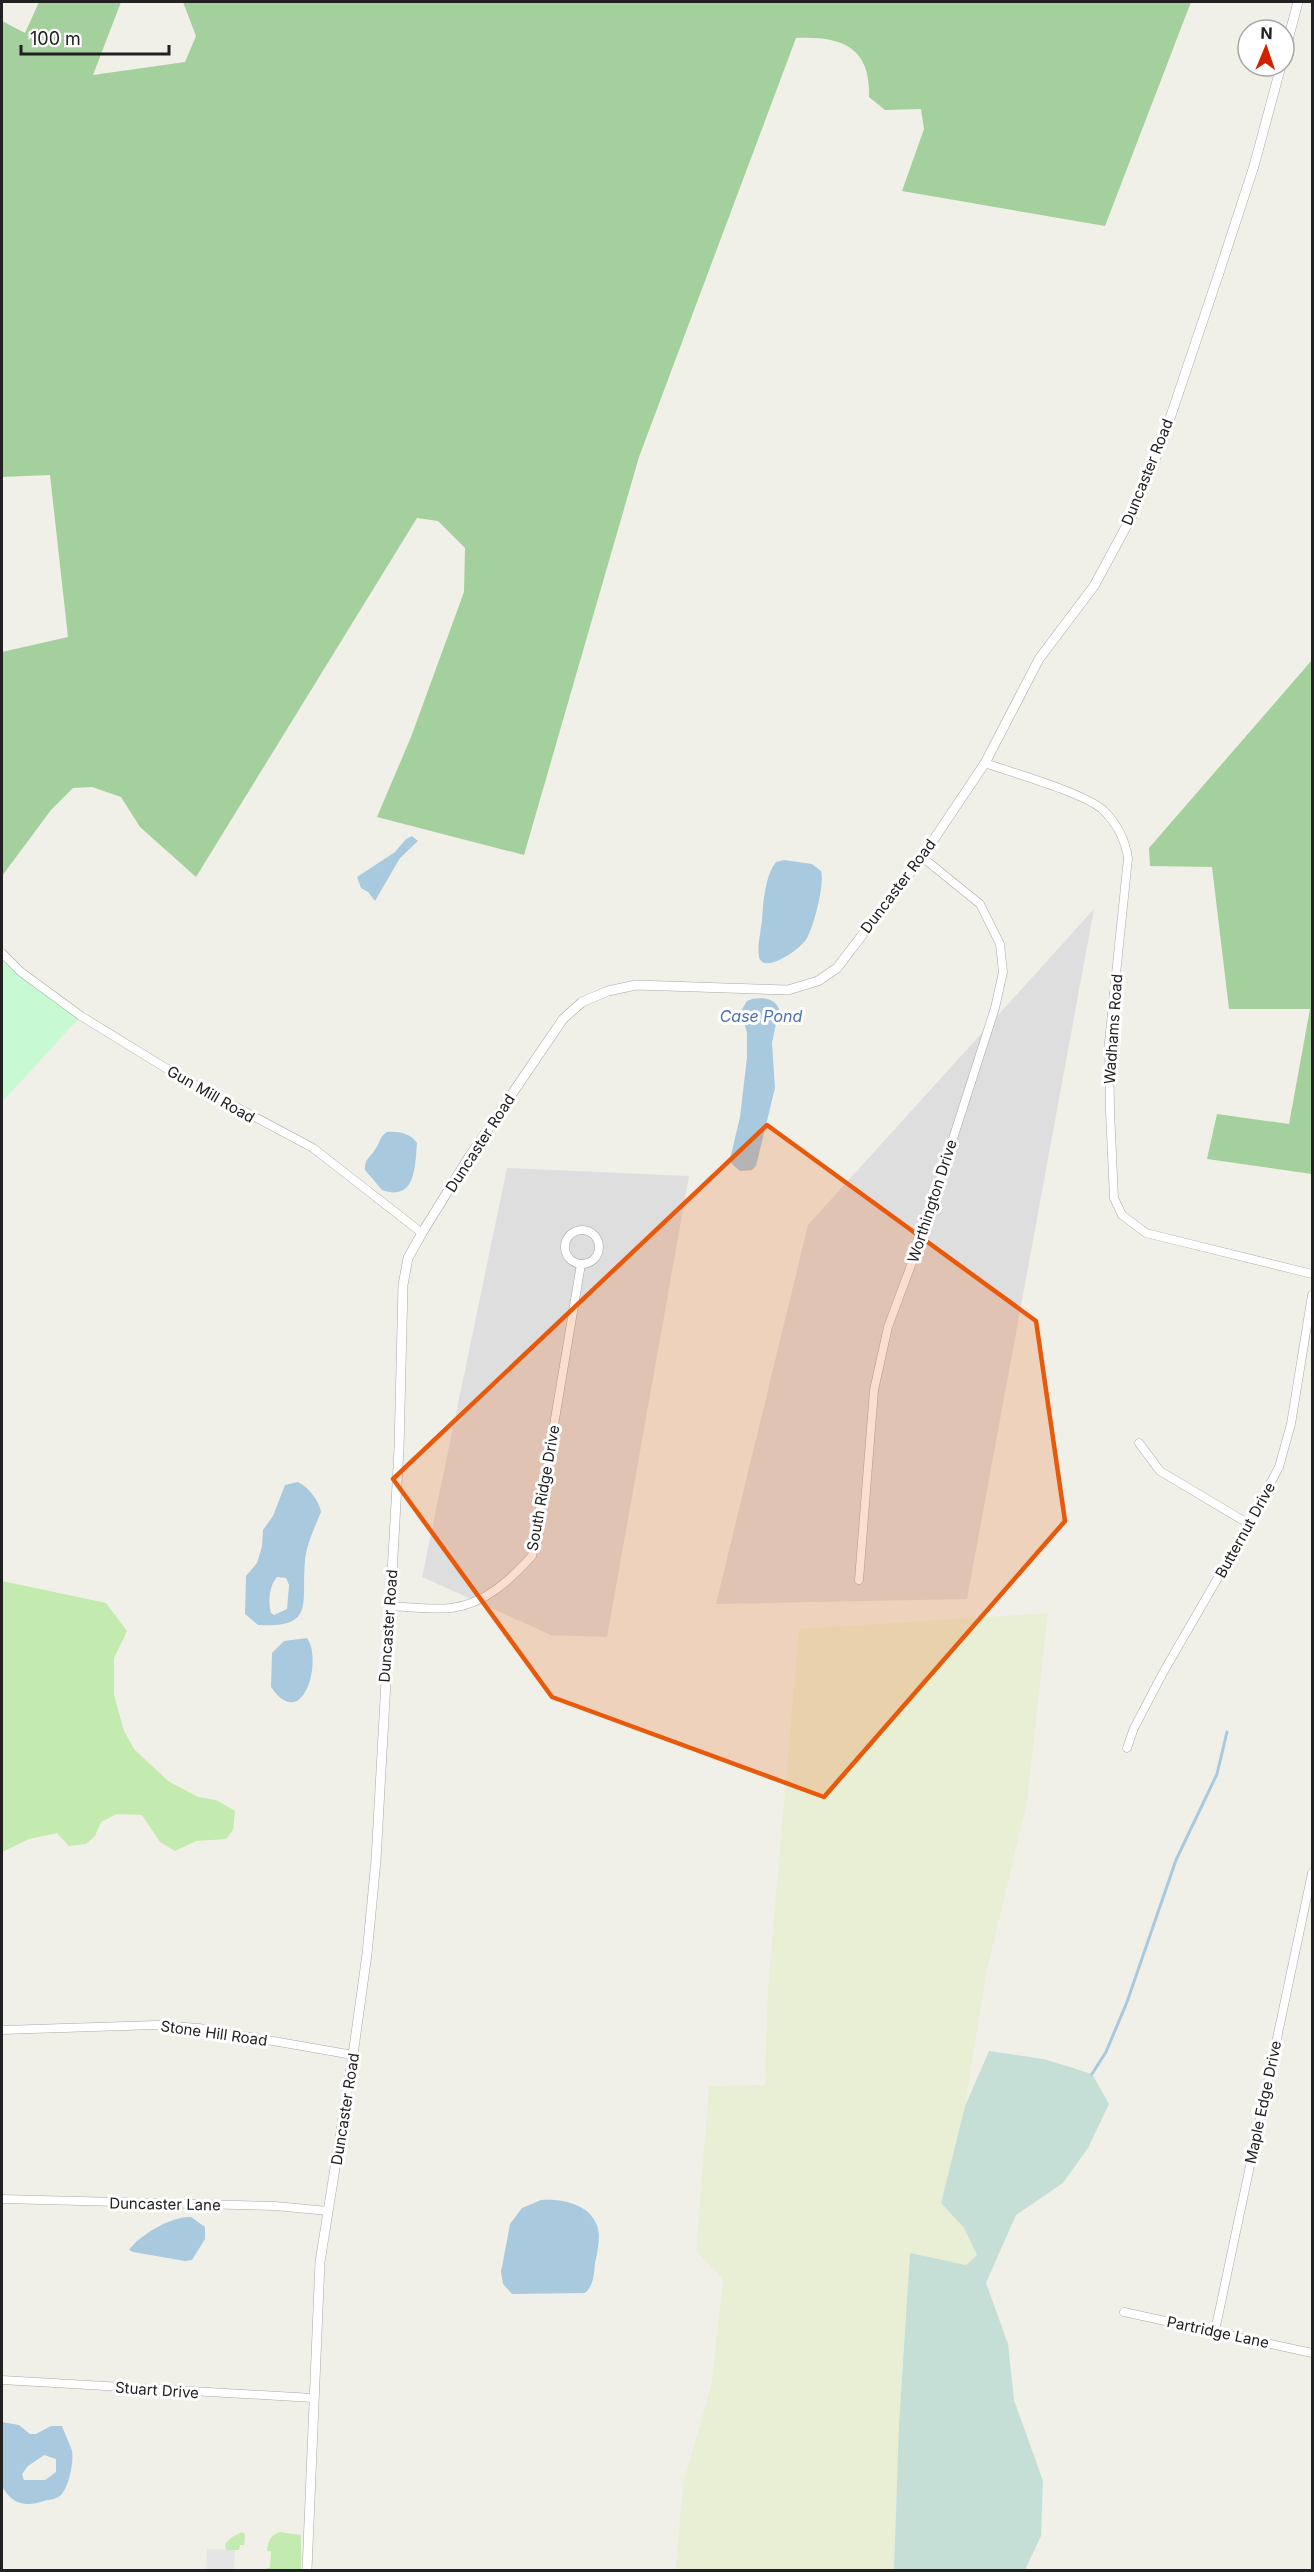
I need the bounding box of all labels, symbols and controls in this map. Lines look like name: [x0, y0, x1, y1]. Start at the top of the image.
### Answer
scale bar: [21, 18, 170, 56]
north arrow: [1236, 18, 1296, 78]
text: N: [1260, 23, 1273, 43]
text: 100 m: [30, 28, 81, 49]
street label: Duncaster Road: [1117, 416, 1177, 528]
street label: Duncaster Road: [856, 835, 940, 937]
street label: Wadhams Road: [1100, 973, 1126, 1085]
water label: Case Pond: [720, 1006, 803, 1026]
street label: Gun Mill Road: [164, 1061, 258, 1127]
street label: Duncaster Road: [441, 1090, 519, 1196]
street label: Worthington Drive: [903, 1137, 961, 1265]
street label: South Ridge Drive: [523, 1424, 563, 1552]
street label: Butternut Drive: [1211, 1479, 1279, 1581]
street label: Duncaster Road: [375, 1569, 401, 1683]
street label: Stone Hill Road: [159, 2016, 269, 2050]
street label: Maple Edge Drive: [1241, 2039, 1285, 2165]
street label: Duncaster Road: [327, 2052, 363, 2166]
street label: Duncaster Lane: [109, 2194, 221, 2214]
street label: Partridge Lane: [1165, 2312, 1271, 2352]
street label: Stuart Drive: [114, 2378, 200, 2402]

